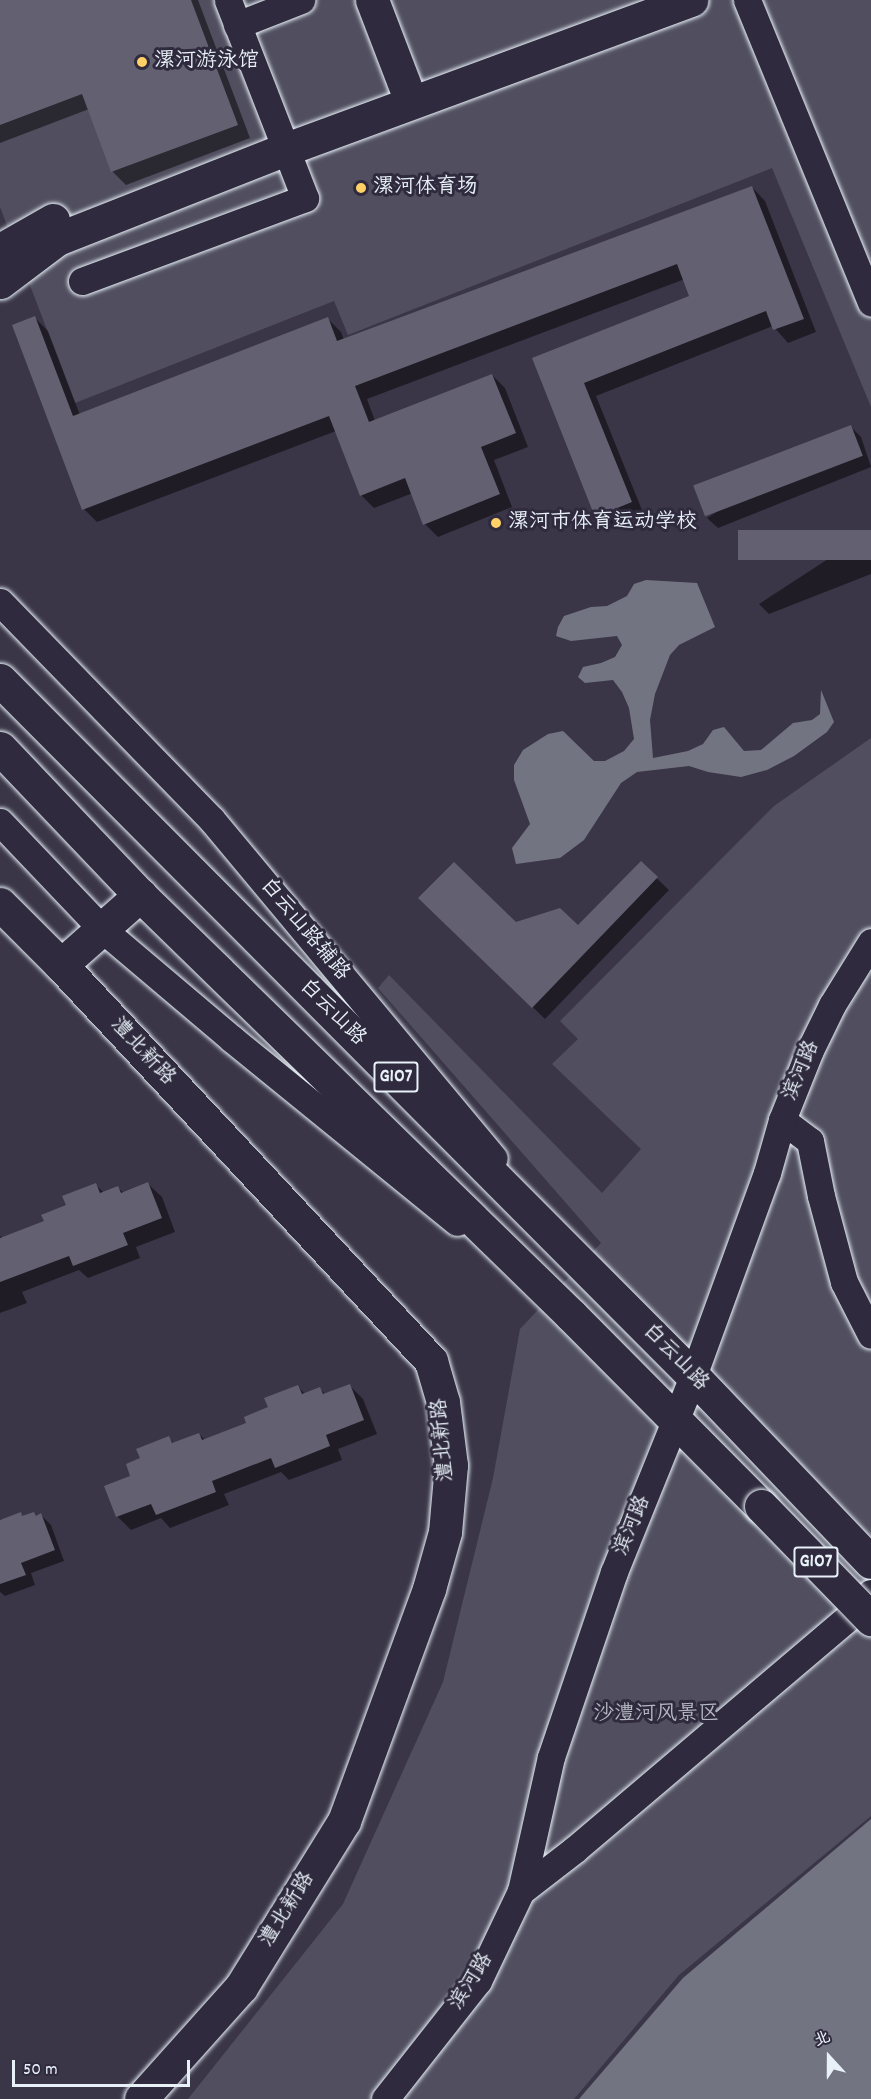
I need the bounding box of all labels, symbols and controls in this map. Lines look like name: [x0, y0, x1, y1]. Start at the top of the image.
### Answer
place label: 漯河游泳馆: [154, 49, 259, 75]
marker: 漯河游泳馆: [135, 55, 149, 69]
place label: 漯河体育场: [373, 175, 478, 201]
marker: 漯河体育场: [354, 181, 368, 195]
place label: 漯河市体育运动学校: [508, 510, 697, 536]
marker: 漯河市体育运动学校: [489, 516, 503, 530]
street label: 白云山路辅路: [254, 874, 354, 986]
street label: 白云山路: [293, 974, 371, 1052]
street label: 澧北新路: [104, 1013, 180, 1091]
street label: 滨河路: [778, 1037, 826, 1105]
road number: G107: [372, 1060, 420, 1094]
street label: 白云山路: [637, 1319, 713, 1397]
street label: 澧北新路: [428, 1397, 460, 1483]
street label: 滨河路: [609, 1492, 657, 1560]
road number: G107: [792, 1545, 840, 1579]
park label: 沙澧河风景区: [593, 1702, 719, 1728]
street label: 澧北新路: [255, 1868, 321, 1952]
street label: 滨河路: [445, 1949, 499, 2015]
text: 北: [811, 2026, 834, 2053]
north arrow: [799, 2027, 859, 2087]
scale bar: [15, 2048, 194, 2086]
text: 50 m: [23, 2058, 58, 2083]

